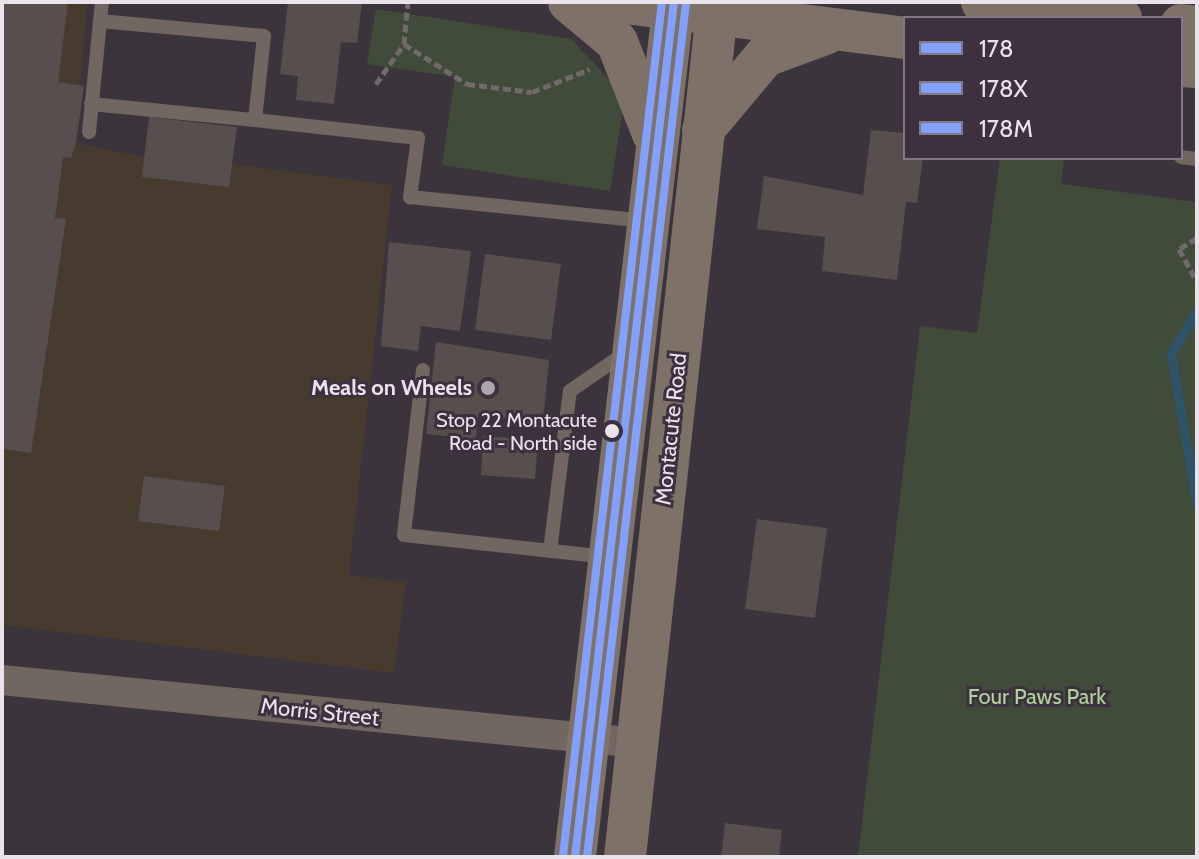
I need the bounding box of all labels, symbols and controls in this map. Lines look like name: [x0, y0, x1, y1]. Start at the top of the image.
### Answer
legend: [903, 16, 1183, 160]
text: 178: [979, 34, 1013, 63]
text: 178X: [979, 74, 1028, 103]
text: 178M: [979, 114, 1033, 143]
street label: Montacute Road: [650, 352, 692, 506]
place label: Meals on Wheels: [311, 375, 472, 401]
marker: Meals on Wheels: [479, 379, 497, 397]
place label: Stop 22 Montacute Road - North side: [436, 408, 597, 455]
marker: Stop 22 Montacute Road - North side: [604, 423, 620, 439]
park label: Four Paws Park: [968, 684, 1106, 710]
street label: Morris Street: [260, 693, 380, 731]

